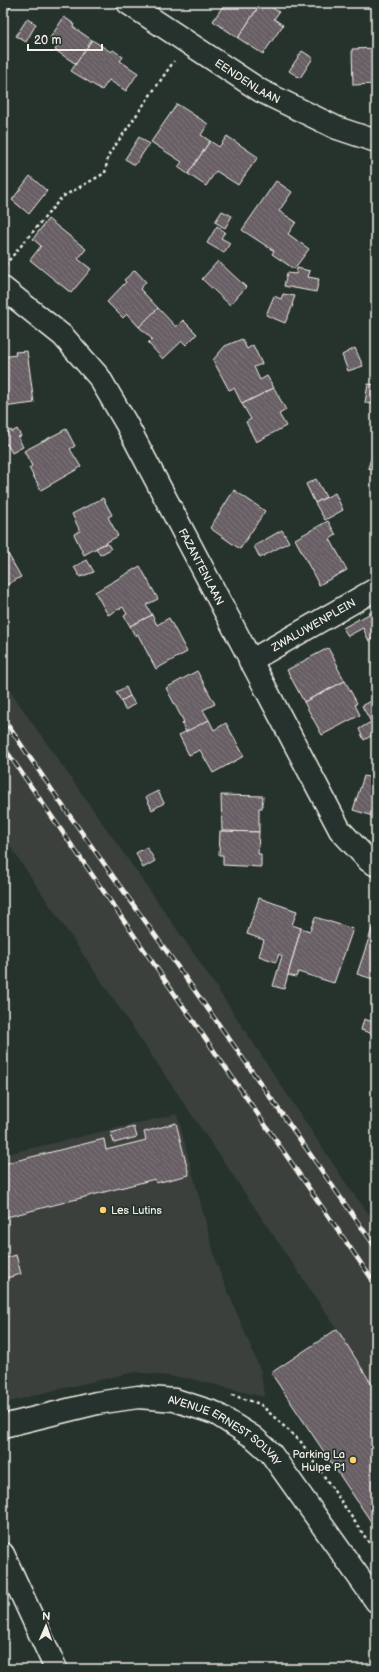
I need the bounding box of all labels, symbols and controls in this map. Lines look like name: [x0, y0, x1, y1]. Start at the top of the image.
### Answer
scale bar: [28, 26, 102, 52]
text: 20 m: [34, 33, 61, 48]
street label: EENDENLAAN: [213, 56, 282, 106]
street label: FAZANTENLAAN: [176, 526, 227, 607]
street label: ZWALUWENPLEIN: [268, 596, 358, 654]
place label: Les Lutins: [111, 1204, 163, 1217]
marker: Les Lutins: [98, 1205, 108, 1215]
street label: AVENUE ERNEST SOLVAY: [168, 1393, 284, 1468]
place label: Parking La Hulpe P1: [293, 1448, 345, 1474]
marker: Parking La Hulpe P1: [348, 1455, 358, 1465]
north arrow: [26, 1606, 66, 1646]
text: N: [42, 1610, 51, 1623]

